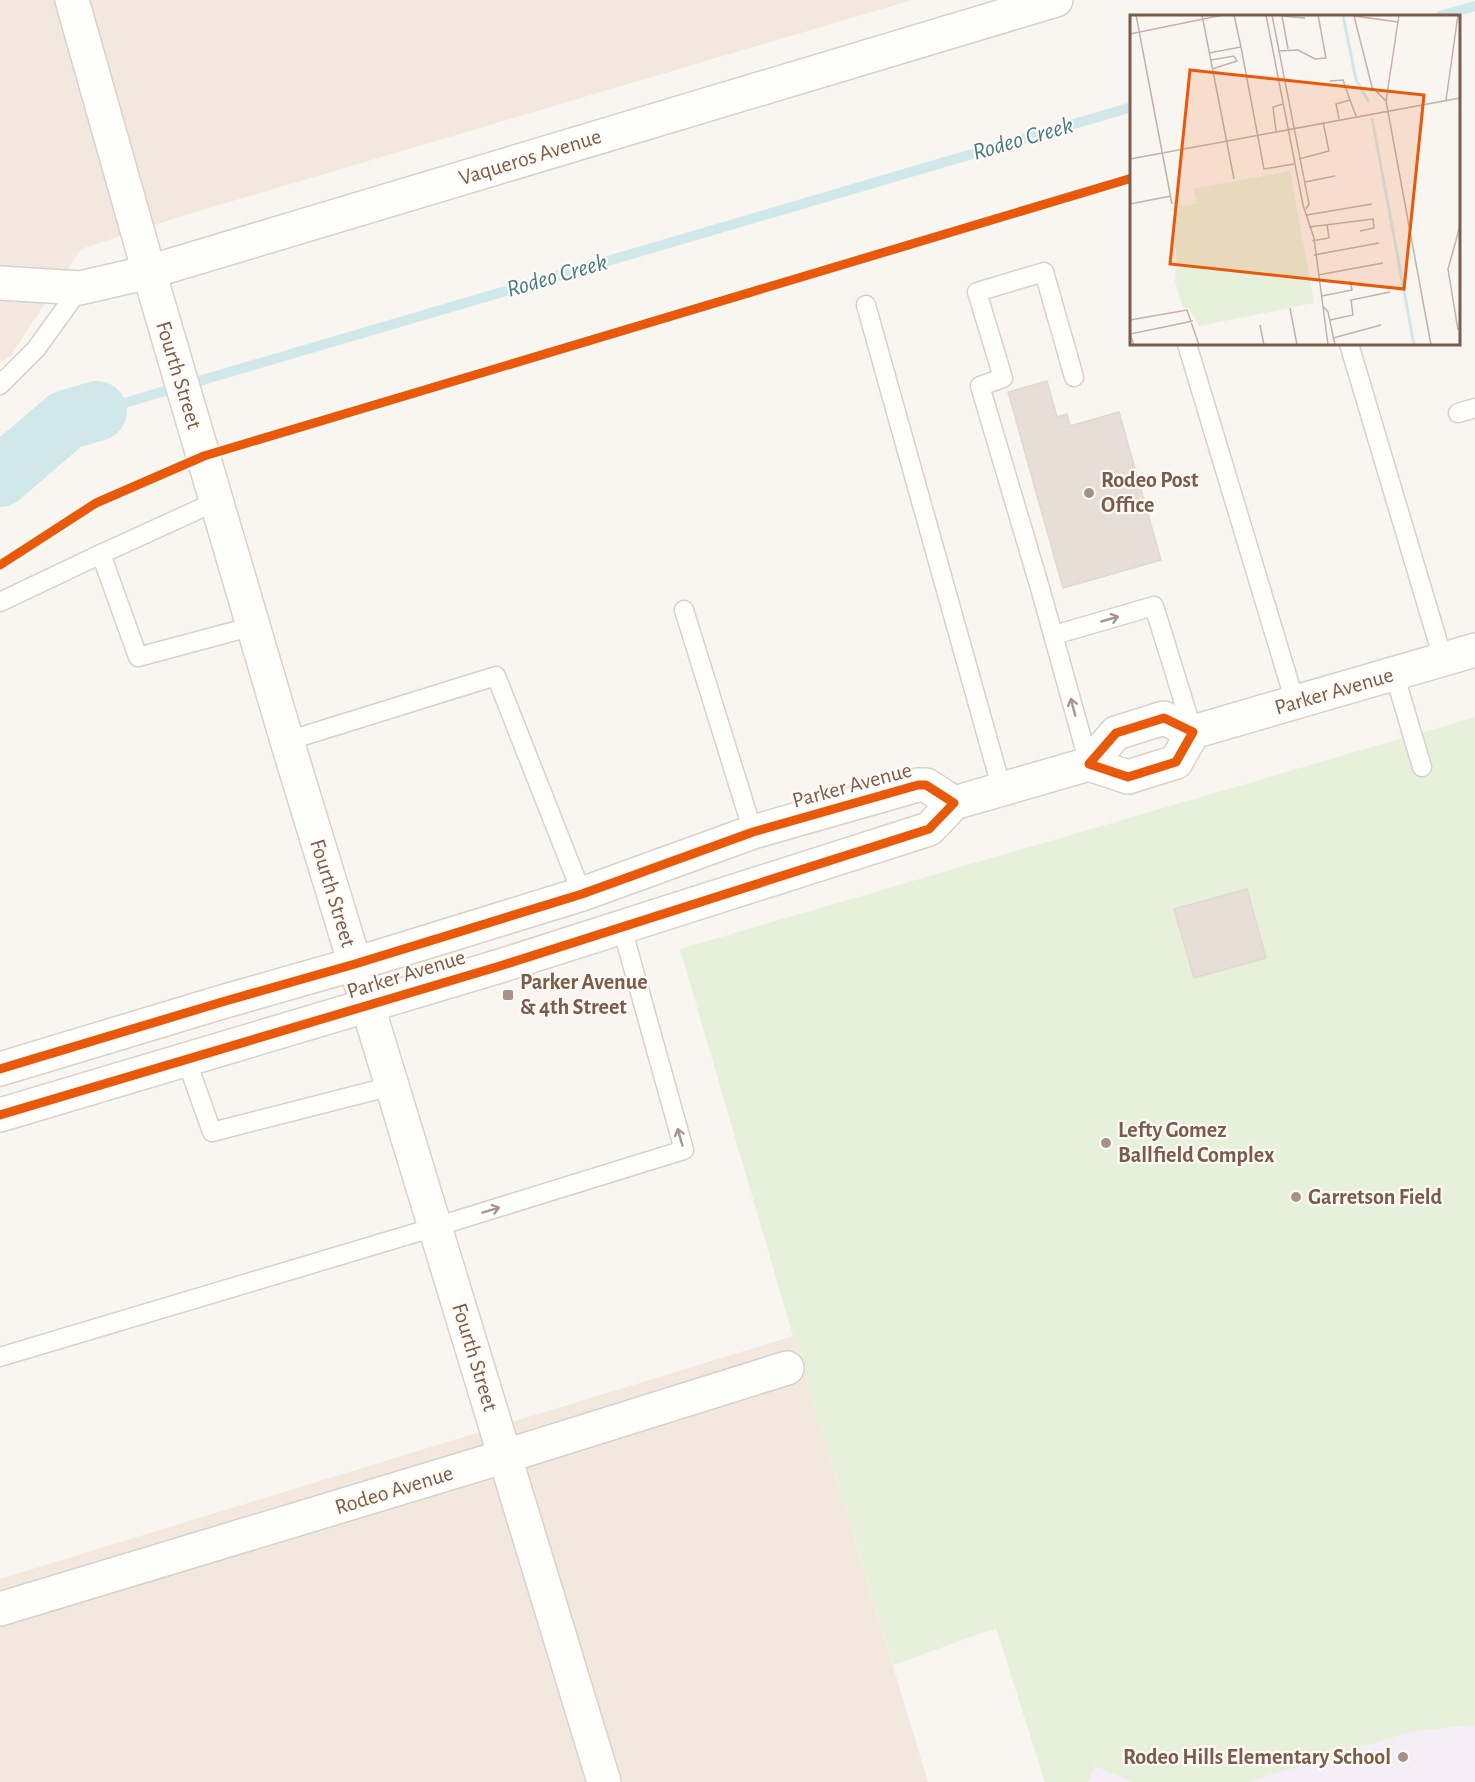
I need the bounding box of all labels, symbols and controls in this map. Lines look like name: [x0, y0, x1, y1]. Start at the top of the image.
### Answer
inset map: [1130, 15, 1460, 345]
water label: Rodeo Creek: [970, 113, 1076, 165]
street label: Vaqueros Avenue: [456, 125, 604, 189]
water label: Rodeo Creek: [504, 250, 610, 302]
street label: Fourth Street: [152, 318, 206, 432]
place label: Rodeo Post Office: [1101, 469, 1199, 516]
marker: Rodeo Post Office: [1082, 486, 1096, 500]
one-way arrow: [1100, 613, 1119, 624]
street label: Parker Avenue: [1272, 664, 1396, 718]
one-way arrow: [1067, 698, 1079, 717]
street label: Parker Avenue: [790, 759, 914, 811]
street label: Fourth Street: [306, 836, 360, 950]
street label: Parker Avenue: [344, 946, 468, 1002]
place label: Parker Avenue & 4th Street: [520, 971, 648, 1018]
marker: Parker Avenue & 4th Street: [501, 988, 515, 1002]
place label: Lefty Gomez Ballfield Complex: [1118, 1119, 1274, 1166]
one-way arrow: [674, 1128, 686, 1147]
marker: Lefty Gomez Ballfield Complex: [1099, 1136, 1113, 1150]
place label: Garretson Field: [1308, 1186, 1443, 1208]
marker: Garretson Field: [1289, 1190, 1303, 1204]
one-way arrow: [481, 1204, 500, 1215]
street label: Fourth Street: [448, 1300, 502, 1414]
street label: Rodeo Avenue: [332, 1462, 456, 1518]
place label: Rodeo Hills Elementary School: [1123, 1746, 1391, 1769]
marker: Rodeo Hills Elementary School: [1396, 1750, 1410, 1764]

